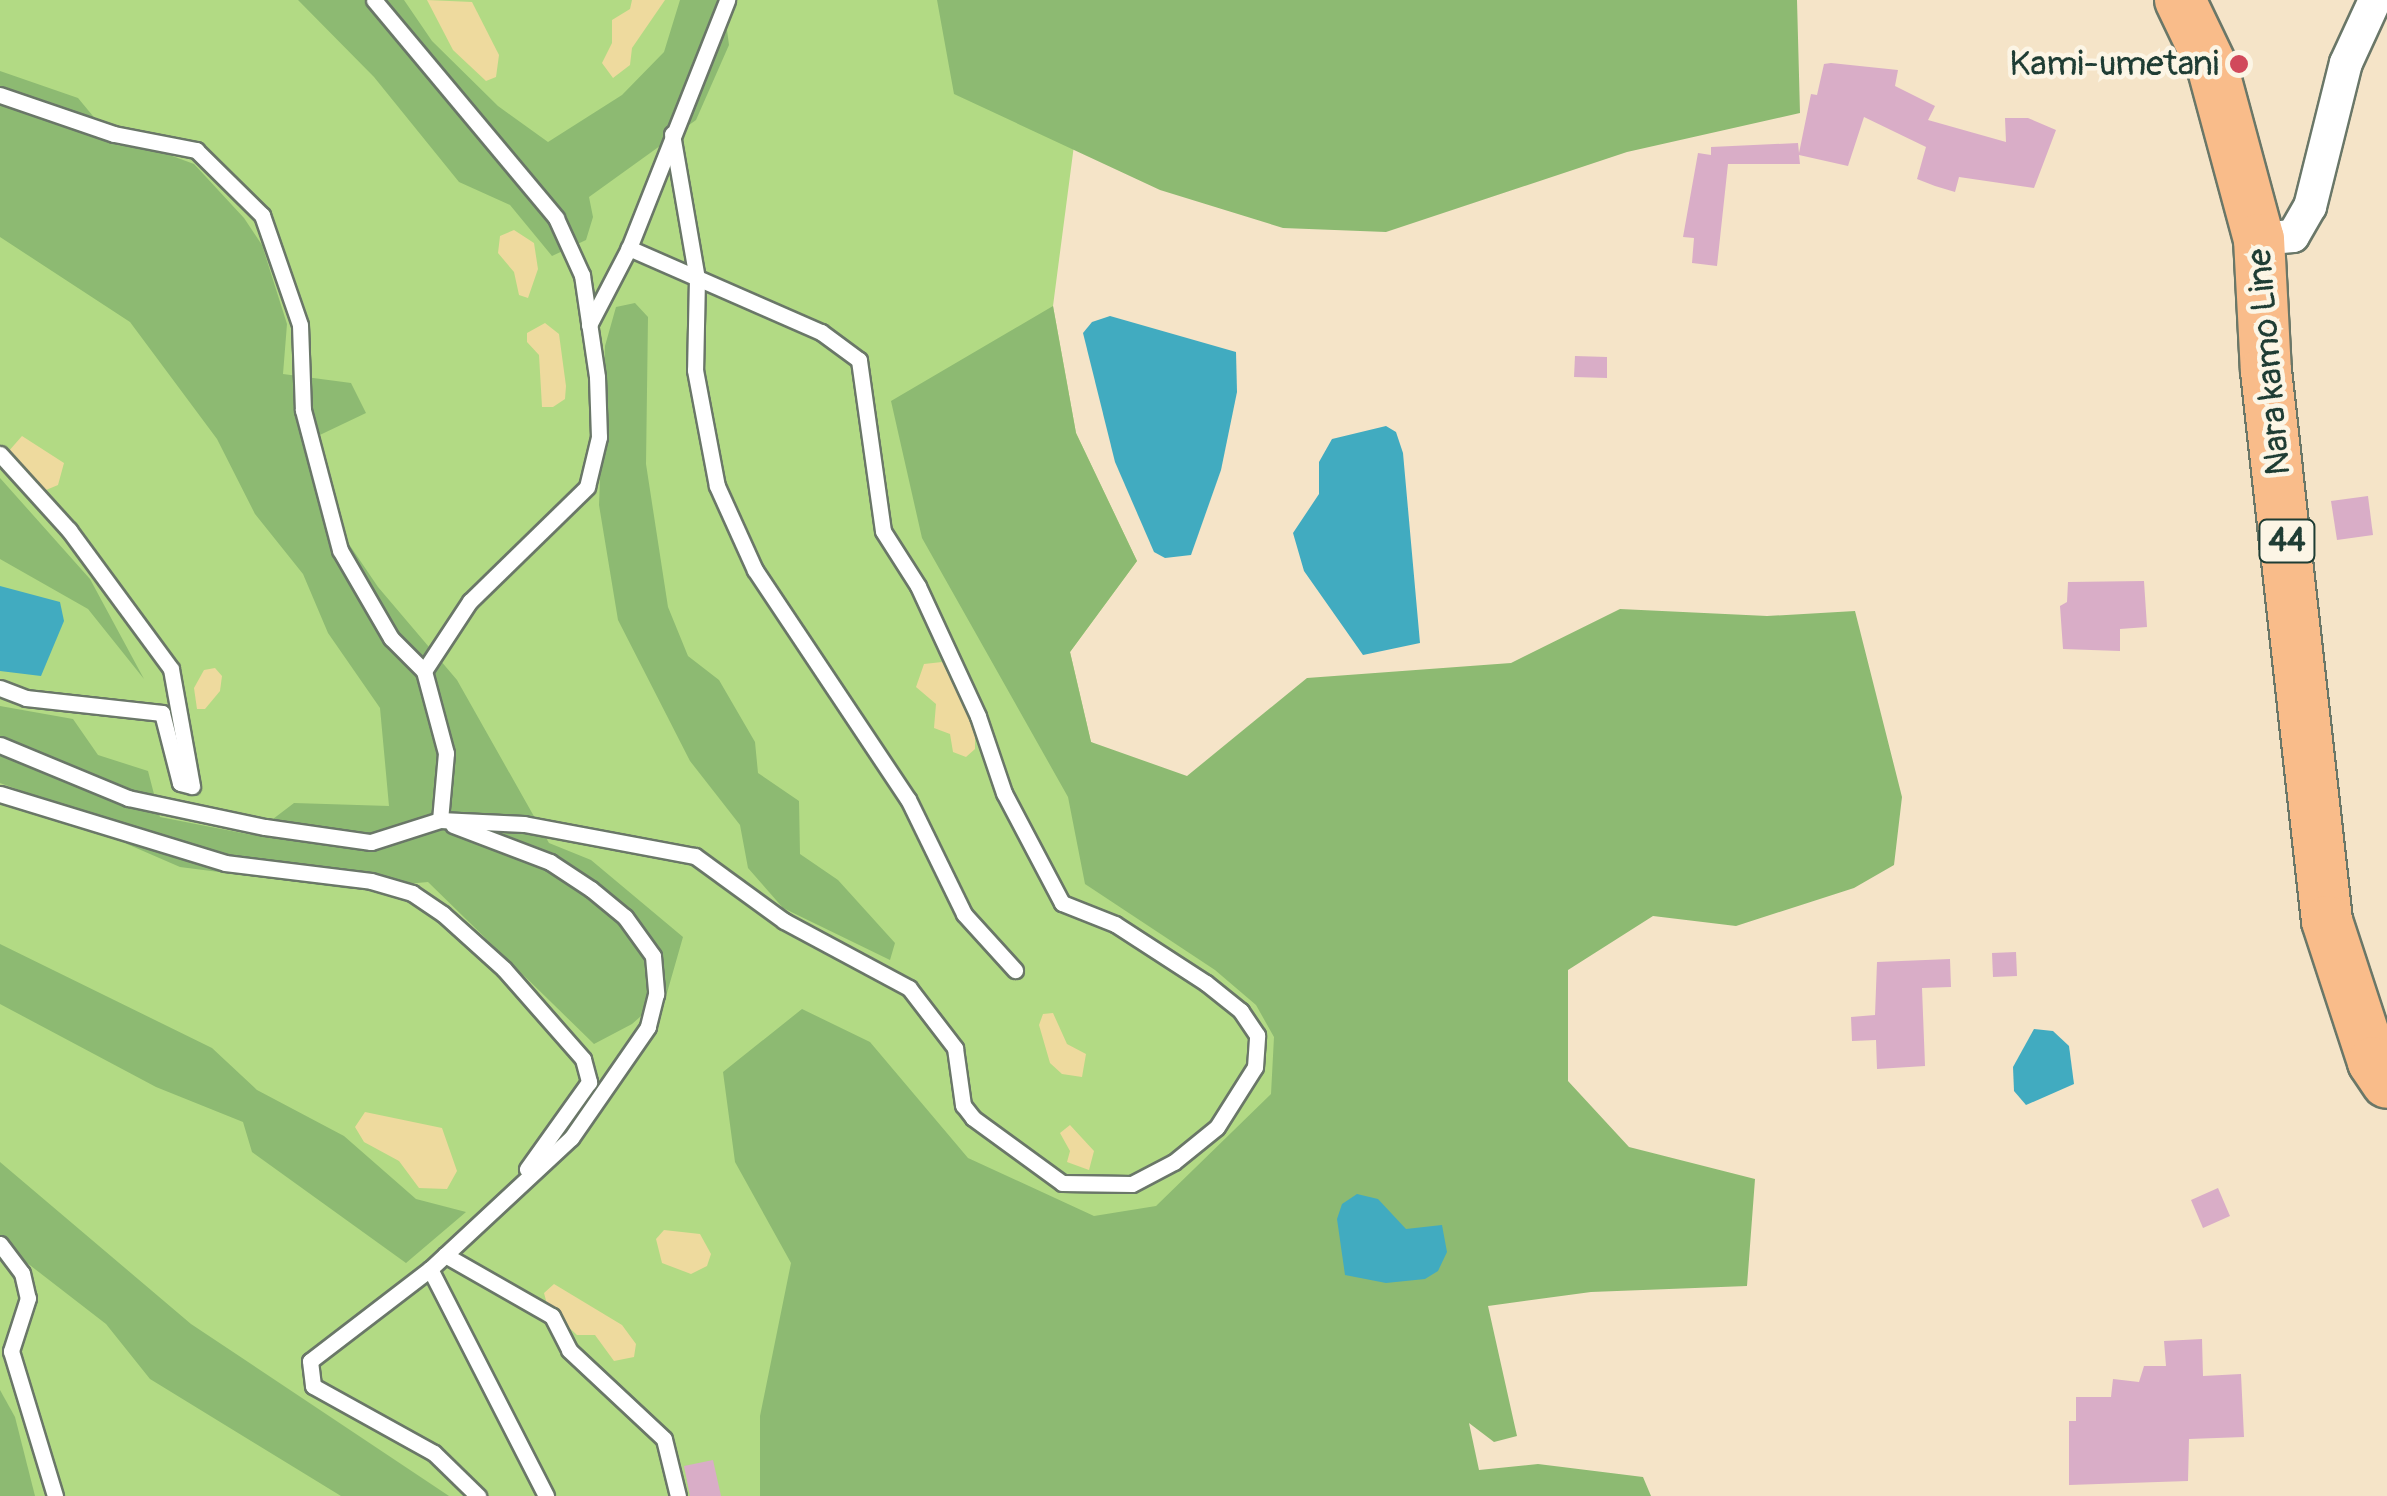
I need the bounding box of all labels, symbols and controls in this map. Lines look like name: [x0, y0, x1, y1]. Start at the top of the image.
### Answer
place label: Kami-umetani: [2009, 43, 2219, 85]
marker: Kami-umetani: [2228, 53, 2250, 75]
street label: Nara kamo Line: [2238, 247, 2300, 477]
road number: 44: [2257, 514, 2317, 568]

